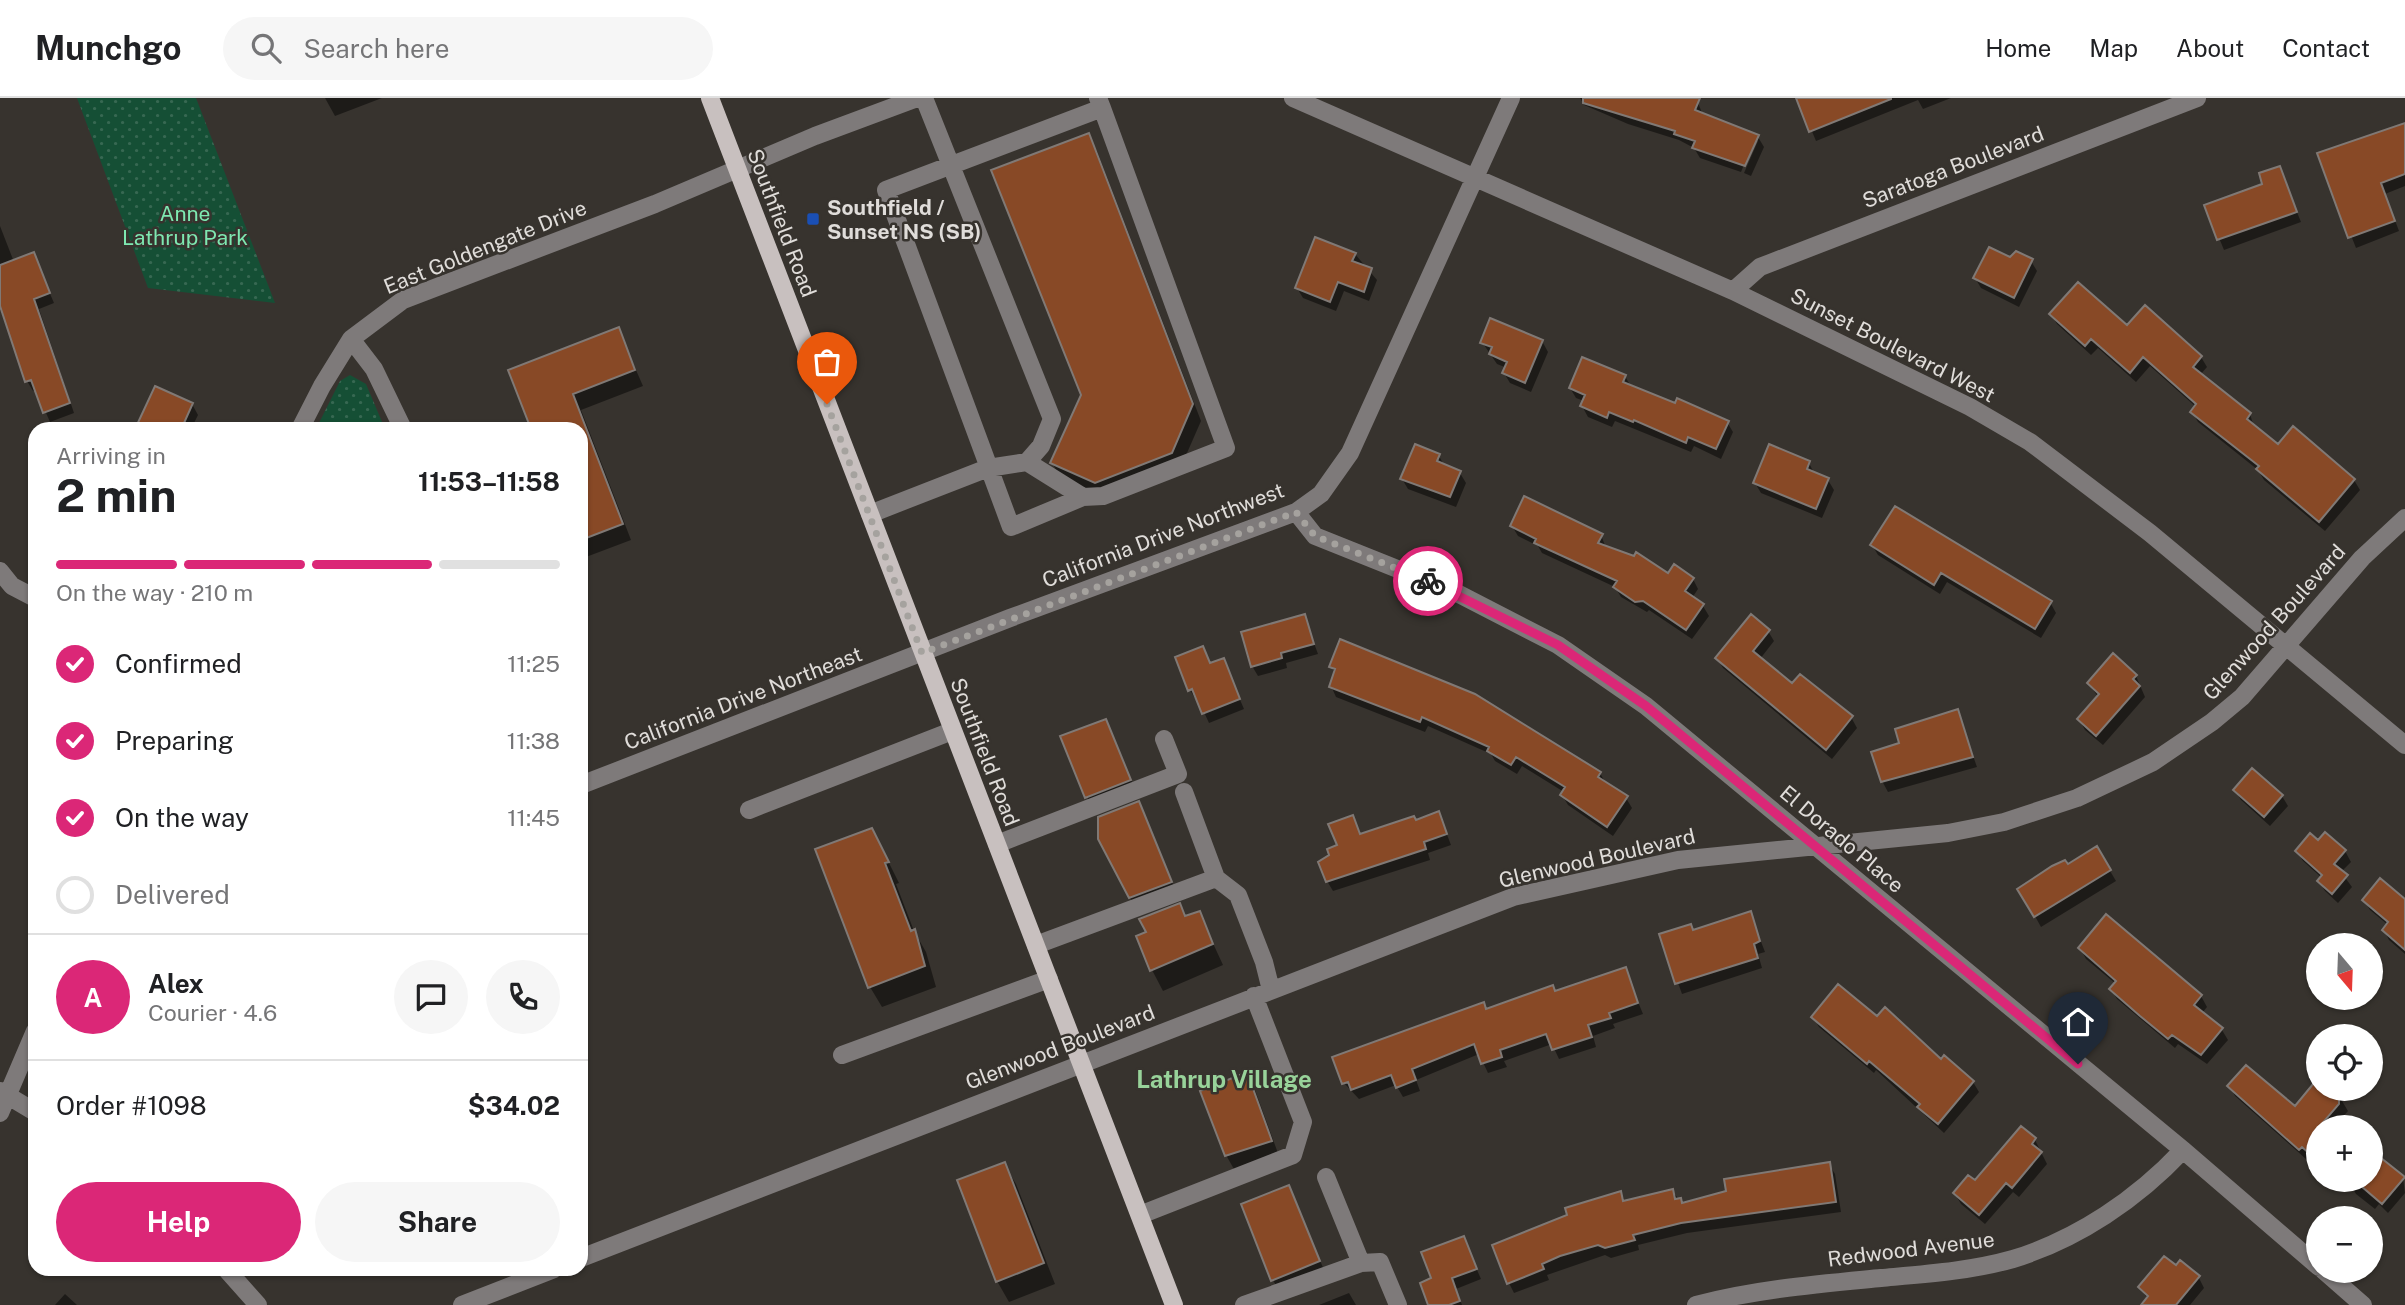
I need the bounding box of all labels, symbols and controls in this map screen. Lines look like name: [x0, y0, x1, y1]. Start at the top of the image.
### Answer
search box: [223, 17, 713, 80]
text: Munchgo: [35, 29, 181, 67]
icon: search: [247, 29, 285, 67]
text: Search here: [303, 33, 449, 64]
text: Home: [1985, 34, 2051, 62]
text: Map: [2089, 34, 2138, 62]
text: About: [2176, 34, 2244, 62]
text: Contact: [2282, 34, 2370, 62]
street label: Saratoga Boulevard: [1859, 121, 2047, 213]
street label: Southfield Road: [742, 145, 822, 301]
street label: East Goldengate Drive: [380, 195, 590, 299]
place label: Southfield / Sunset NS (SB): [827, 195, 981, 244]
park label: Anne Lathrup Park: [122, 201, 248, 250]
marker: Southfield / Sunset NS (SB): [805, 211, 821, 227]
street label: Sunset Boulevard West: [1787, 283, 1999, 407]
pin: [797, 332, 857, 404]
icon: bag: [808, 343, 846, 381]
text: Arriving in: [56, 442, 166, 469]
text: 11:53–11:58: [418, 466, 560, 497]
text: 2 min: [56, 468, 176, 522]
street label: California Drive Northwest: [1039, 477, 1287, 593]
street label: Glenwood Boulevard: [2198, 539, 2350, 705]
courier: [1393, 546, 1463, 616]
icon: bike: [1409, 562, 1447, 600]
text: On the way · 210 m: [56, 579, 253, 606]
street label: California Drive Northeast: [621, 641, 865, 755]
icon: check: [56, 645, 94, 683]
text: Confirmed: [115, 648, 242, 679]
text: 11:25: [507, 650, 560, 677]
street label: Southfield Road: [945, 674, 1025, 830]
icon: check: [56, 722, 94, 760]
text: Preparing: [115, 725, 234, 756]
text: 11:38: [507, 727, 560, 754]
street label: El Dorado Place: [1775, 780, 1909, 898]
icon: check: [56, 799, 94, 837]
text: On the way: [115, 802, 249, 833]
text: 11:45: [507, 804, 560, 831]
street label: Glenwood Boulevard: [1496, 823, 1698, 893]
text: Delivered: [115, 879, 230, 910]
north arrow: [2306, 933, 2384, 1010]
map controls: [2306, 933, 2383, 1283]
button: chat: [394, 960, 468, 1034]
button: phone: [486, 960, 560, 1034]
text: Alex: [148, 968, 204, 999]
text: A: [84, 982, 102, 1013]
pin: [2048, 992, 2108, 1064]
text: Courier · 4.6: [148, 999, 277, 1026]
street label: Glenwood Boulevard: [962, 999, 1158, 1095]
icon: home: [2059, 1003, 2097, 1041]
button: locate: [2306, 1024, 2383, 1101]
district label: Lathrup Village: [1136, 1065, 1312, 1093]
text: Order #1098: [56, 1090, 207, 1121]
text: $34.02: [468, 1090, 560, 1121]
button: +: [2306, 1115, 2383, 1192]
button: Help: [56, 1182, 301, 1262]
button: Share: [315, 1182, 560, 1262]
button: −: [2306, 1206, 2383, 1283]
street label: Redwood Avenue: [1826, 1226, 1996, 1272]

